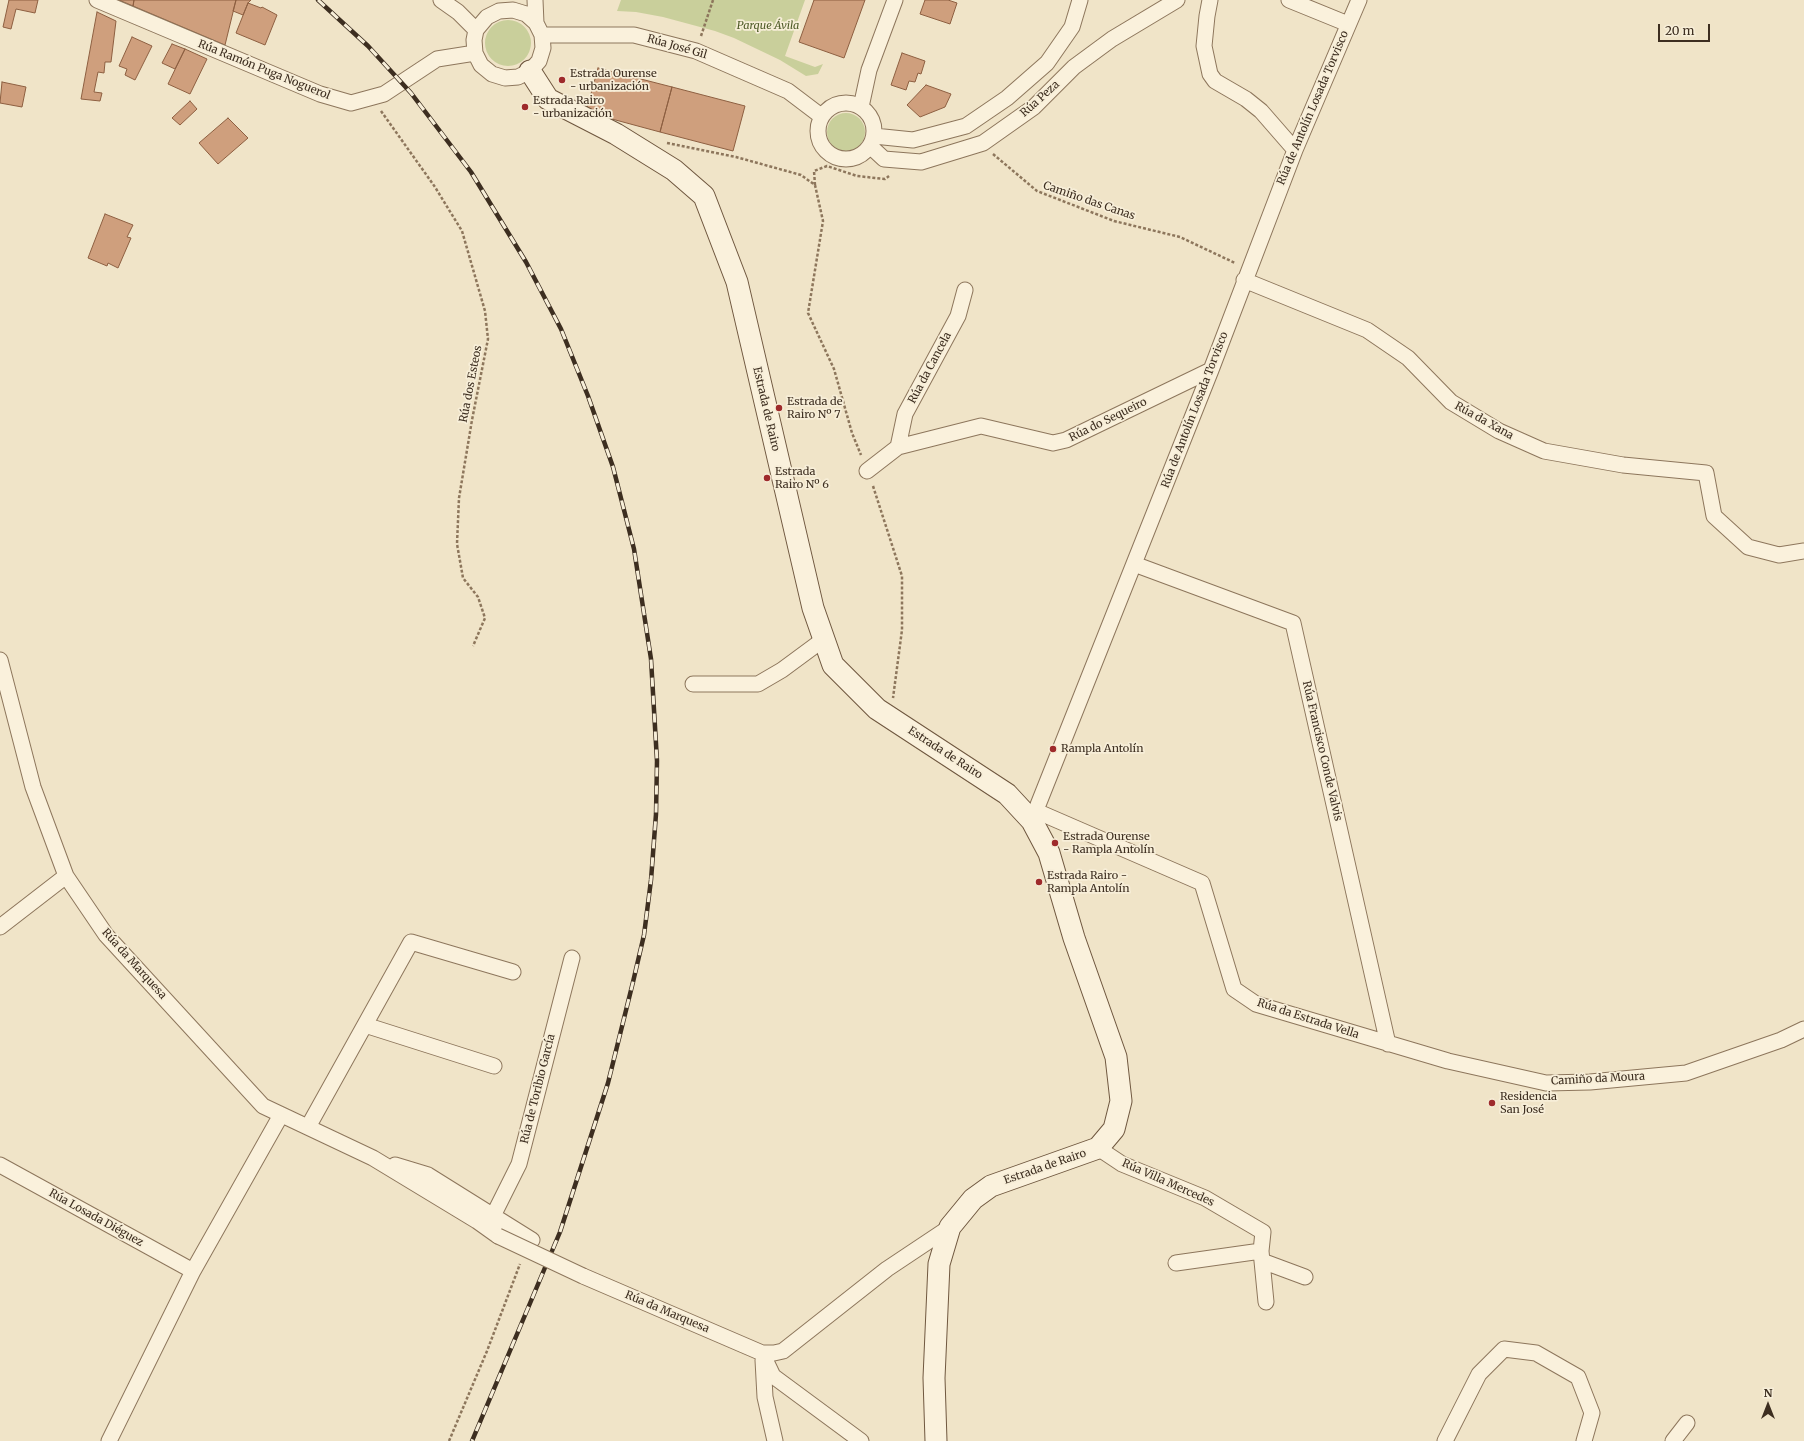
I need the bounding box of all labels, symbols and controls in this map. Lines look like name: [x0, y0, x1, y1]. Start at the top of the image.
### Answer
scale bar: [1660, 16, 1712, 42]
park label: Parque Ávila: [737, 19, 799, 33]
text: 20 m: [1665, 23, 1694, 38]
street label: Rúa de Antolín Losada Torvisco: [1274, 29, 1352, 187]
street label: Rúa José Gil: [646, 32, 708, 62]
street label: Rúa Ramón Puga Noguerol: [196, 37, 332, 103]
place label: Estrada Ourense - urbanización: [570, 67, 657, 93]
marker: Estrada Ourense - urbanización: [557, 75, 567, 85]
street label: Rúa Peza: [1018, 78, 1062, 120]
place label: Estrada Rairo - urbanización: [533, 94, 612, 120]
marker: Estrada Rairo - urbanización: [520, 102, 530, 112]
street label: Camiño das Canas: [1041, 179, 1137, 223]
street label: Rúa da Cancela: [906, 330, 954, 406]
street label: Rúa de Antolín Losada Torvisco: [1159, 330, 1231, 490]
street label: Rúa dos Esteos: [457, 344, 485, 424]
street label: Estrada de Rairo: [750, 366, 782, 452]
place label: Estrada de Rairo Nº 7: [787, 395, 842, 421]
street label: Rúa do Sequeiro: [1067, 395, 1149, 445]
street label: Rúa da Xana: [1452, 399, 1516, 443]
marker: Estrada de Rairo Nº 7: [774, 403, 784, 413]
place label: Estrada Rairo Nº 6: [775, 465, 829, 491]
marker: Estrada Rairo Nº 6: [762, 473, 772, 483]
street label: Rúa Francisco Conde Valvis: [1299, 680, 1345, 822]
street label: Estrada de Rairo: [905, 724, 985, 782]
place label: Rampla Antolín: [1061, 742, 1143, 756]
marker: Rampla Antolín: [1048, 744, 1058, 754]
place label: Estrada Ourense - Rampla Antolín: [1063, 830, 1154, 856]
marker: Estrada Ourense - Rampla Antolín: [1050, 838, 1060, 848]
place label: Estrada Rairo - Rampla Antolín: [1047, 869, 1129, 895]
marker: Estrada Rairo - Rampla Antolín: [1034, 877, 1044, 887]
street label: Rúa da Marquesa: [99, 926, 169, 1002]
street label: Rúa da Estrada Vella: [1255, 996, 1361, 1042]
street label: Rúa de Toribio García: [518, 1033, 558, 1145]
street label: Camiño da Moura: [1551, 1070, 1645, 1088]
place label: Residencia San José: [1500, 1090, 1557, 1116]
marker: Residencia San José: [1487, 1098, 1497, 1108]
street label: Estrada de Rairo: [1002, 1147, 1088, 1187]
street label: Rúa Villa Mercedes: [1120, 1157, 1216, 1209]
street label: Rúa Losada Diéguez: [46, 1187, 146, 1249]
street label: Rúa da Marquesa: [623, 1288, 711, 1336]
north arrow: [1748, 1385, 1788, 1425]
text: N: [1764, 1386, 1772, 1400]

